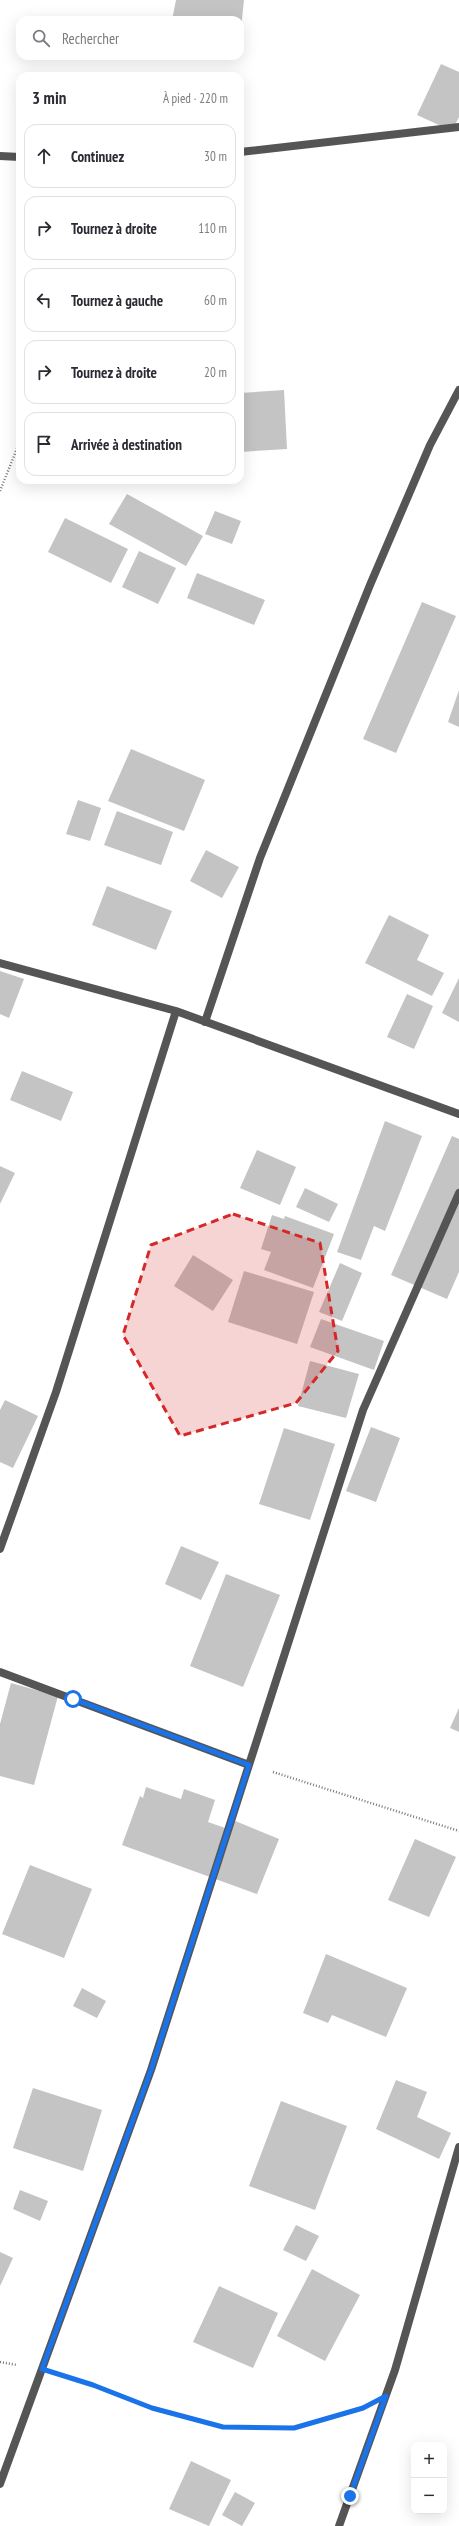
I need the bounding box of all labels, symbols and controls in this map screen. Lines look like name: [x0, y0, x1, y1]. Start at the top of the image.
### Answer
search box: [16, 16, 244, 60]
icon: search: [30, 27, 52, 49]
text: Rechercher: [62, 29, 119, 48]
text: 3 min: [32, 87, 66, 109]
text: À pied · 220 m: [163, 90, 228, 107]
icon: ahead: [33, 145, 55, 167]
text: Continuez: [71, 147, 124, 166]
text: 30 m: [204, 148, 227, 165]
icon: right: [33, 217, 55, 239]
text: Tournez à droite: [71, 219, 157, 238]
text: 110 m: [198, 220, 227, 237]
icon: left: [33, 289, 55, 311]
text: Tournez à gauche: [71, 291, 163, 310]
text: 60 m: [204, 292, 227, 309]
icon: right: [33, 361, 55, 383]
text: Tournez à droite: [71, 363, 157, 382]
text: 20 m: [204, 364, 227, 381]
icon: arrive: [33, 433, 55, 455]
text: Arrivée à destination: [71, 435, 182, 454]
route start: [64, 1690, 82, 1708]
map controls: [411, 2442, 447, 2514]
button: +: [411, 2442, 447, 2478]
button: −: [411, 2478, 447, 2514]
route end: [341, 2487, 359, 2505]

